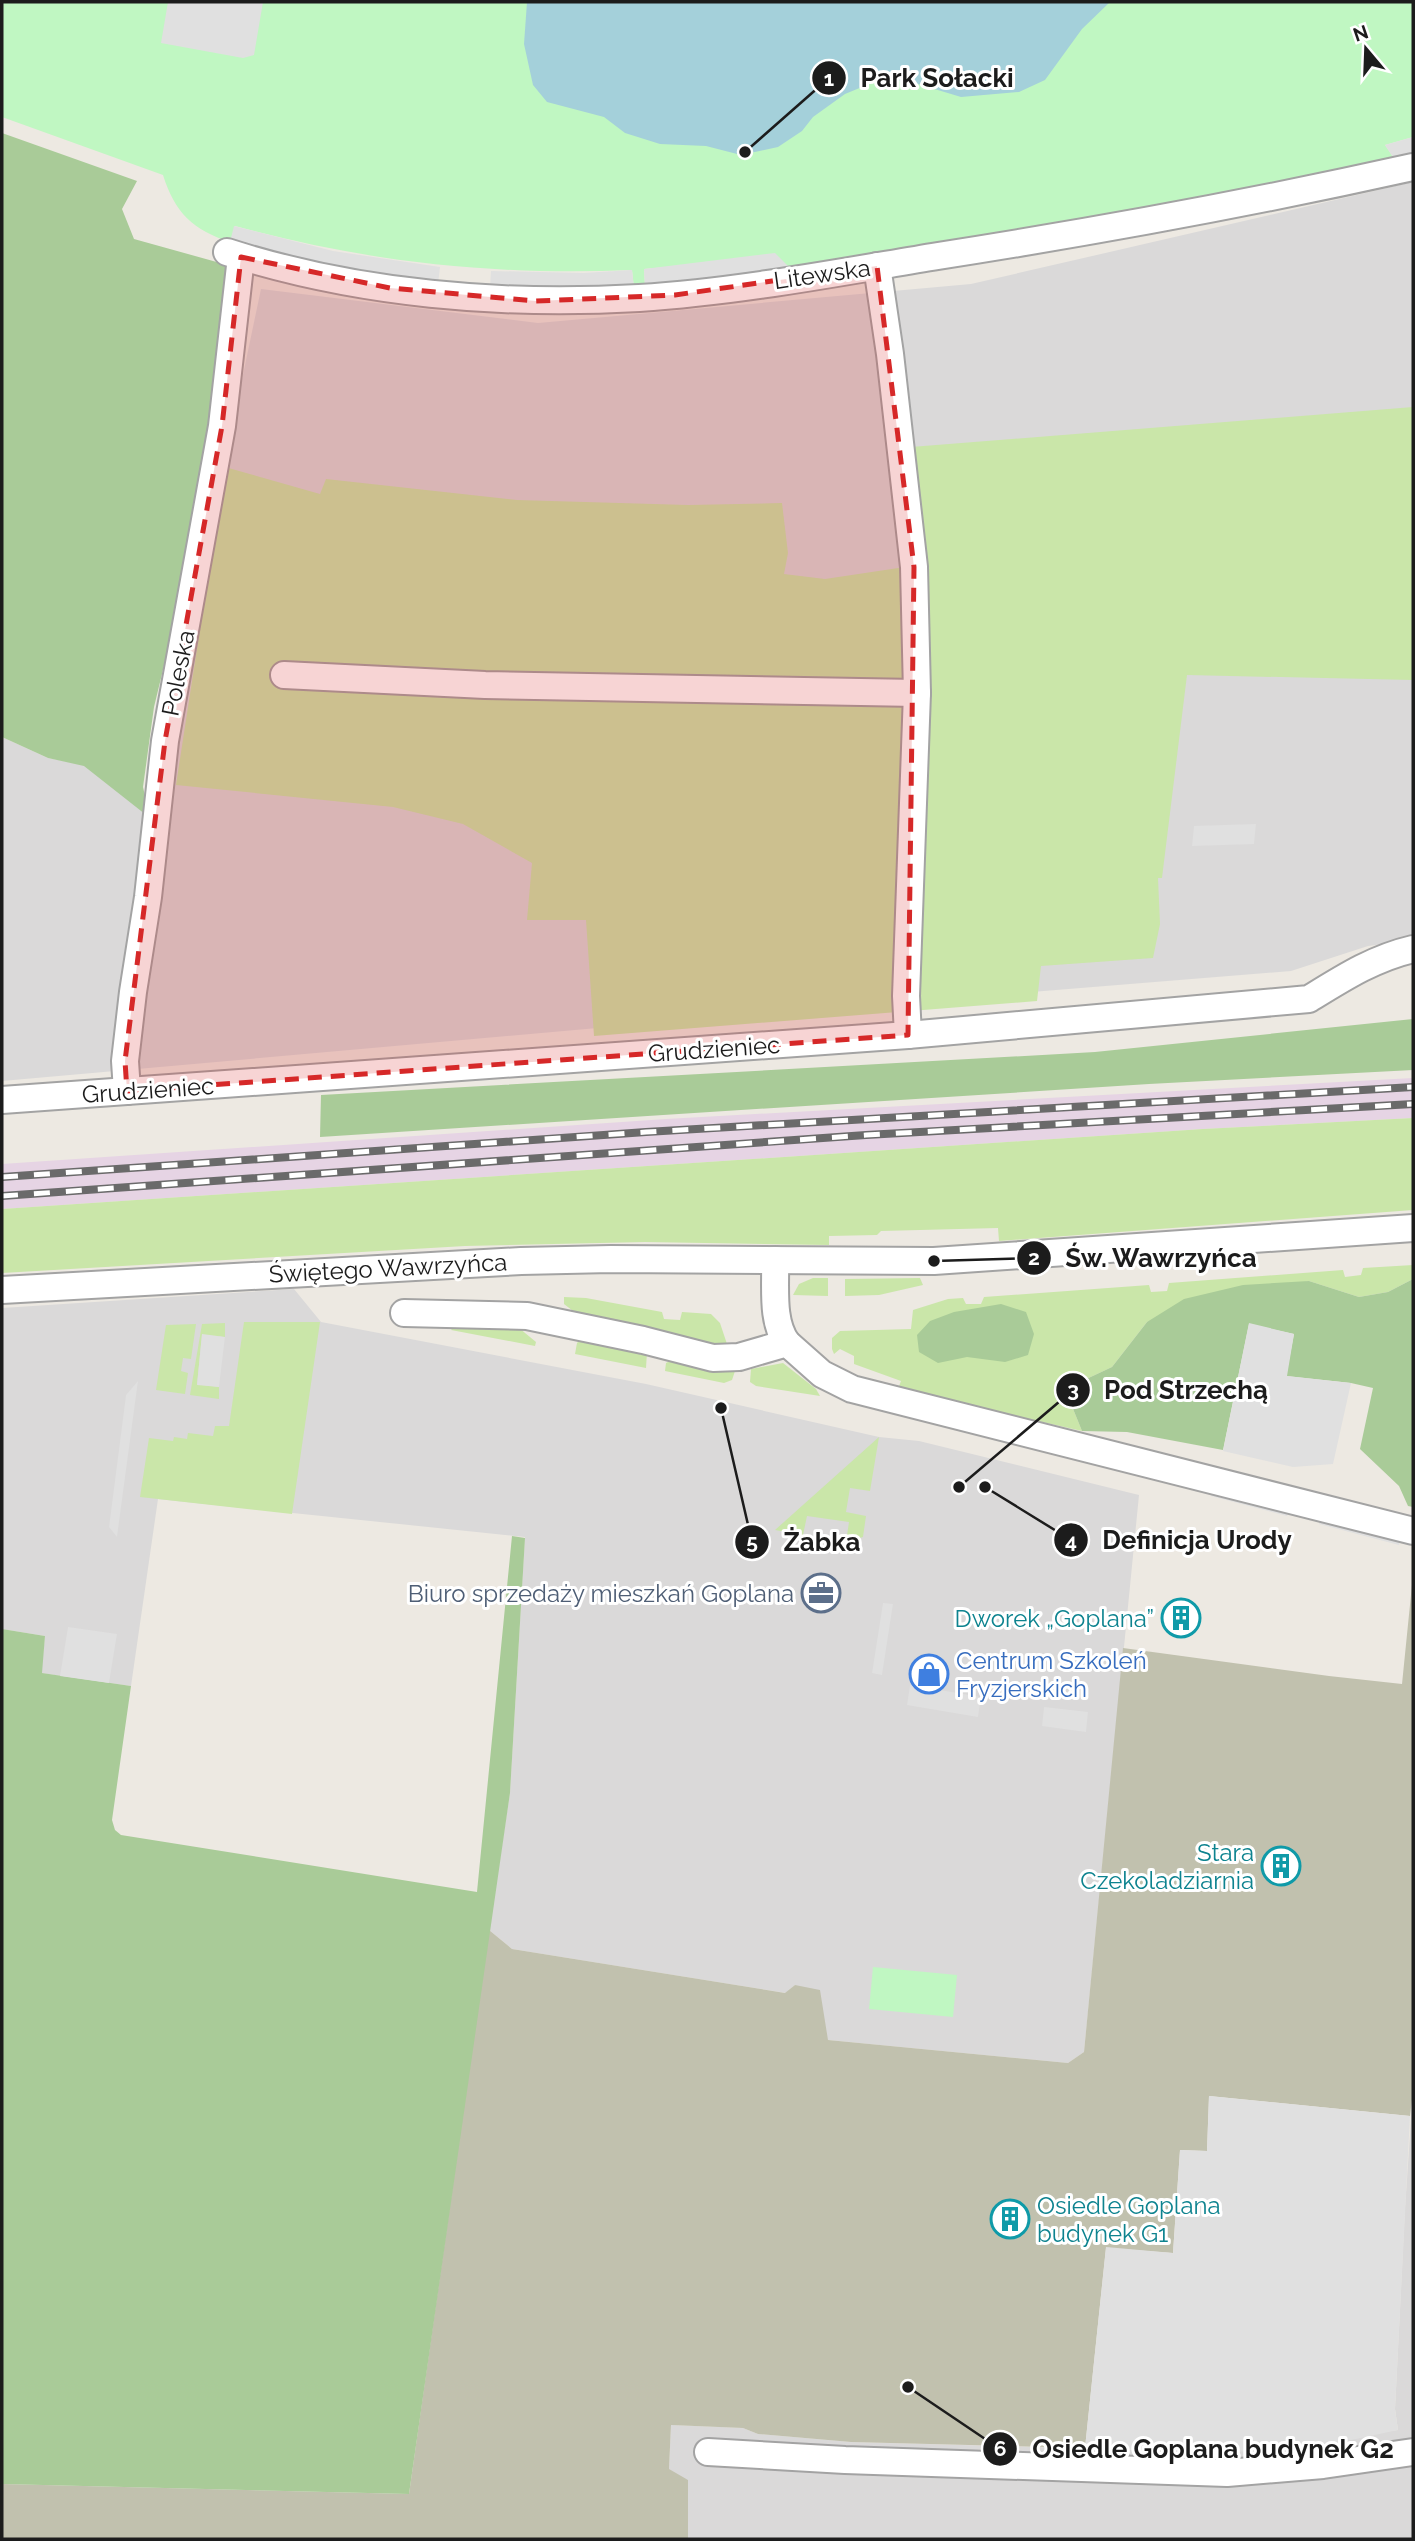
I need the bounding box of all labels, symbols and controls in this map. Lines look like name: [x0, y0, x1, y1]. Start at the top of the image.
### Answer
north arrow: [1331, 14, 1401, 84]
text: N: [1350, 20, 1371, 46]
callout: Park Sołacki: [811, 55, 1028, 102]
text: Park Sołacki: [860, 63, 1014, 93]
text: 1: [824, 66, 834, 91]
street label: Litewska: [772, 253, 872, 295]
street label: Poleska: [155, 628, 201, 718]
street label: Grudzieniec: [647, 1030, 781, 1068]
street label: Grudzieniec: [81, 1071, 215, 1109]
callout: Św. Wawrzyńca: [1016, 1234, 1272, 1281]
text: Św. Wawrzyńca: [1065, 1242, 1257, 1273]
text: 2: [1028, 1245, 1040, 1270]
street label: Świętego Wawrzyńca: [268, 1247, 508, 1289]
callout: Pod Strzechą: [1056, 1366, 1282, 1413]
text: Pod Strzechą: [1104, 1375, 1268, 1405]
text: 3: [1067, 1377, 1079, 1402]
callout: Definicja Urody: [1053, 1517, 1306, 1564]
callout: Żabka: [734, 1519, 874, 1566]
text: Definicja Urody: [1102, 1525, 1292, 1555]
text: Żabka: [784, 1527, 861, 1557]
text: 4: [1065, 1528, 1077, 1553]
text: 5: [746, 1529, 758, 1554]
office icon: Biuro sprzedaży mieszkań Goplana: [800, 1572, 842, 1614]
place label: Biuro sprzedaży mieszkań Goplana: [408, 1579, 794, 1608]
building icon: Dworek „Goplana”: [1160, 1597, 1202, 1639]
place label: Dworek „Goplana”: [955, 1604, 1154, 1633]
place label: Centrum Szkoleń Fryzjerskich: [956, 1646, 1147, 1703]
shop icon: Centrum Szkoleń Fryzjerskich: [908, 1653, 950, 1695]
place label: Stara Czekoladziarnia: [1080, 1838, 1254, 1895]
building icon: Stara Czekoladziarnia: [1260, 1845, 1302, 1887]
place label: Osiedle Goplana budynek G1: [1037, 2191, 1221, 2248]
building icon: Osiedle Goplana budynek G1: [989, 2198, 1031, 2240]
callout: Osiedle Goplana budynek G2: [983, 2426, 1407, 2473]
text: Osiedle Goplana budynek G2: [1032, 2434, 1394, 2464]
text: 6: [994, 2436, 1006, 2461]

